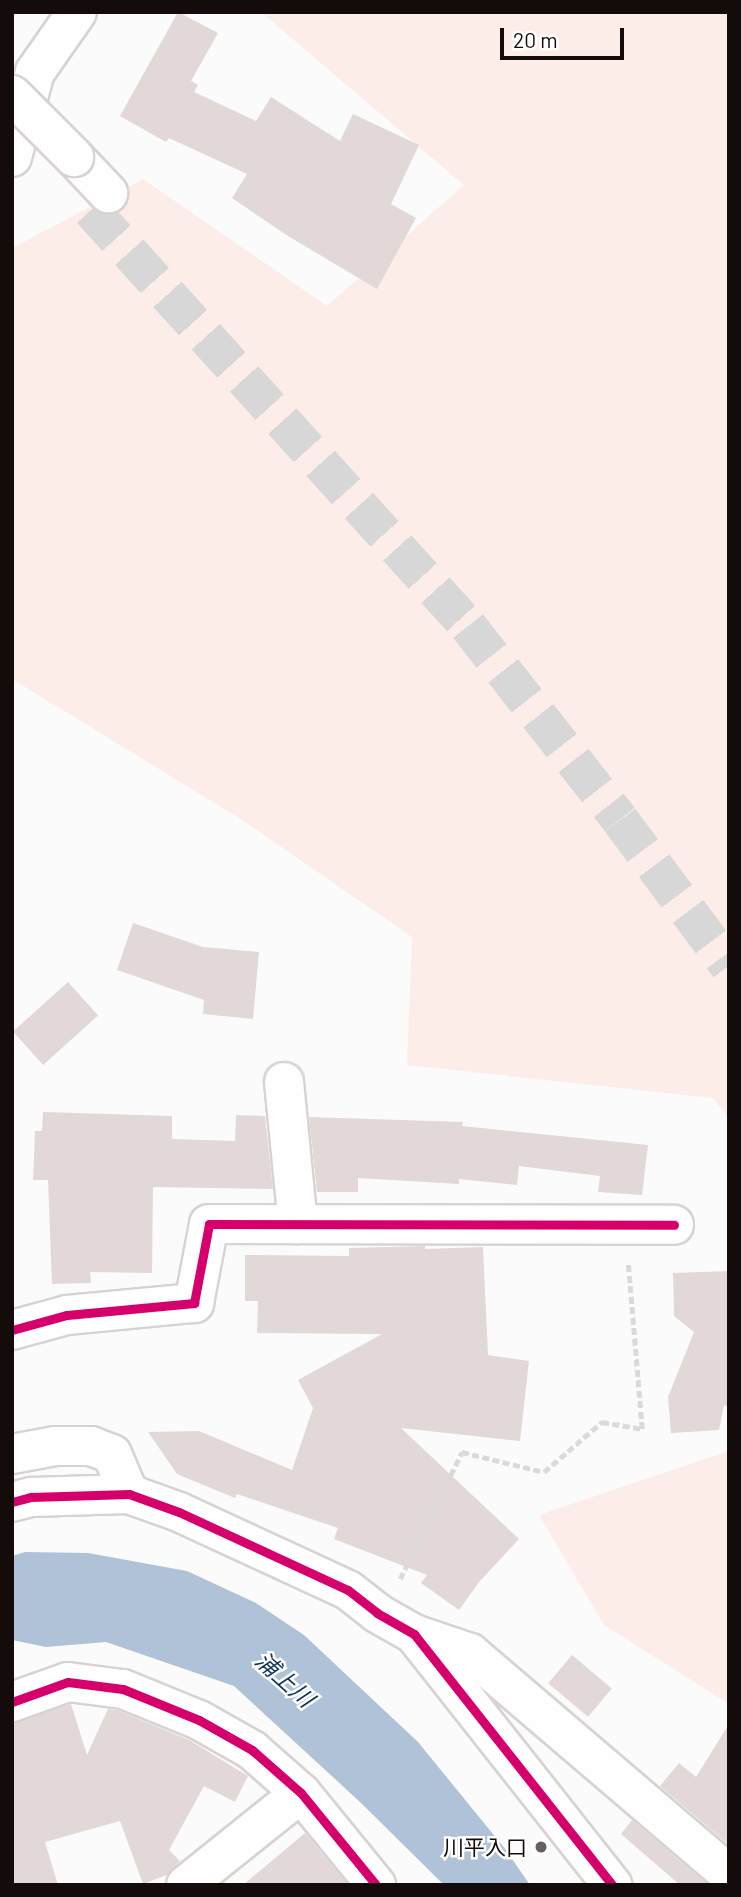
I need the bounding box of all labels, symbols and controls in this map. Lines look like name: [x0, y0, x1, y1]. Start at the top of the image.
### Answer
scale bar: [503, 14, 627, 58]
text: 20 m: [513, 27, 558, 52]
water label: 浦上川: [250, 1646, 320, 1712]
place label: 川平入口: [443, 1834, 527, 1860]
marker: 川平入口: [533, 1839, 549, 1855]

